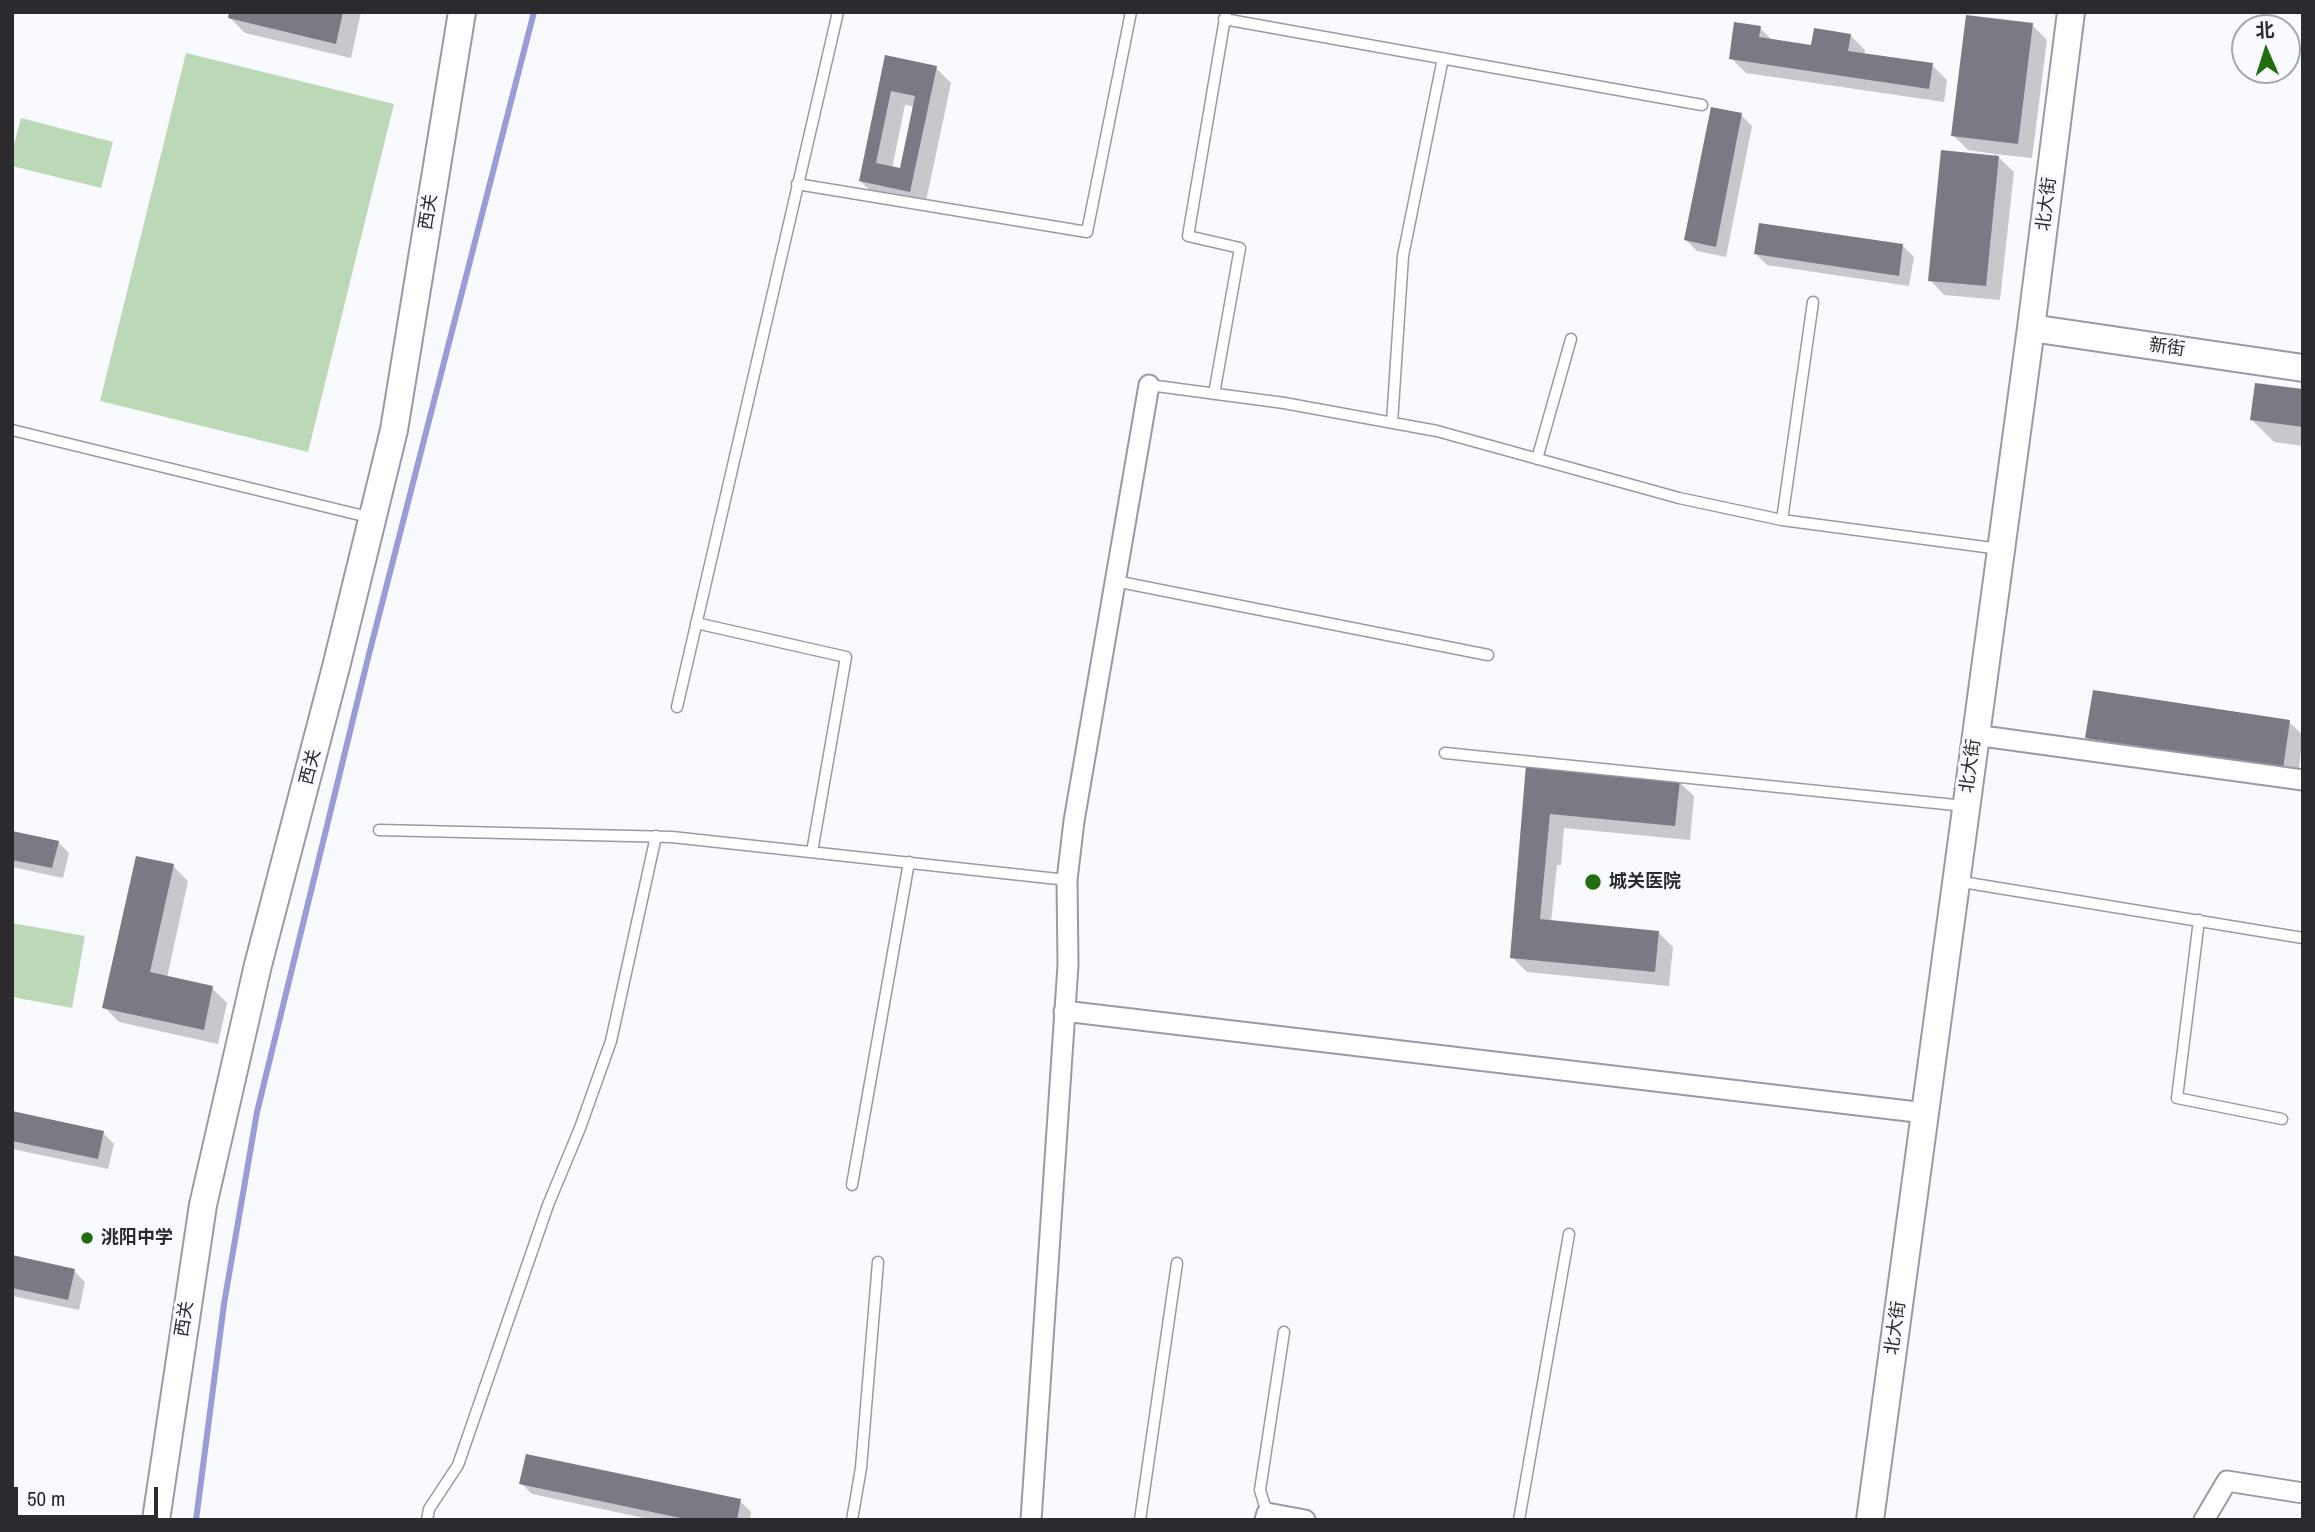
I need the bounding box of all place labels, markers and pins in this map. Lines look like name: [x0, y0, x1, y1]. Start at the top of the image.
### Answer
place label: 城关医院: [1609, 871, 1681, 893]
marker: 城关医院: [1583, 872, 1603, 892]
place label: 洮阳中学: [101, 1227, 173, 1249]
marker: 洮阳中学: [79, 1230, 95, 1246]

